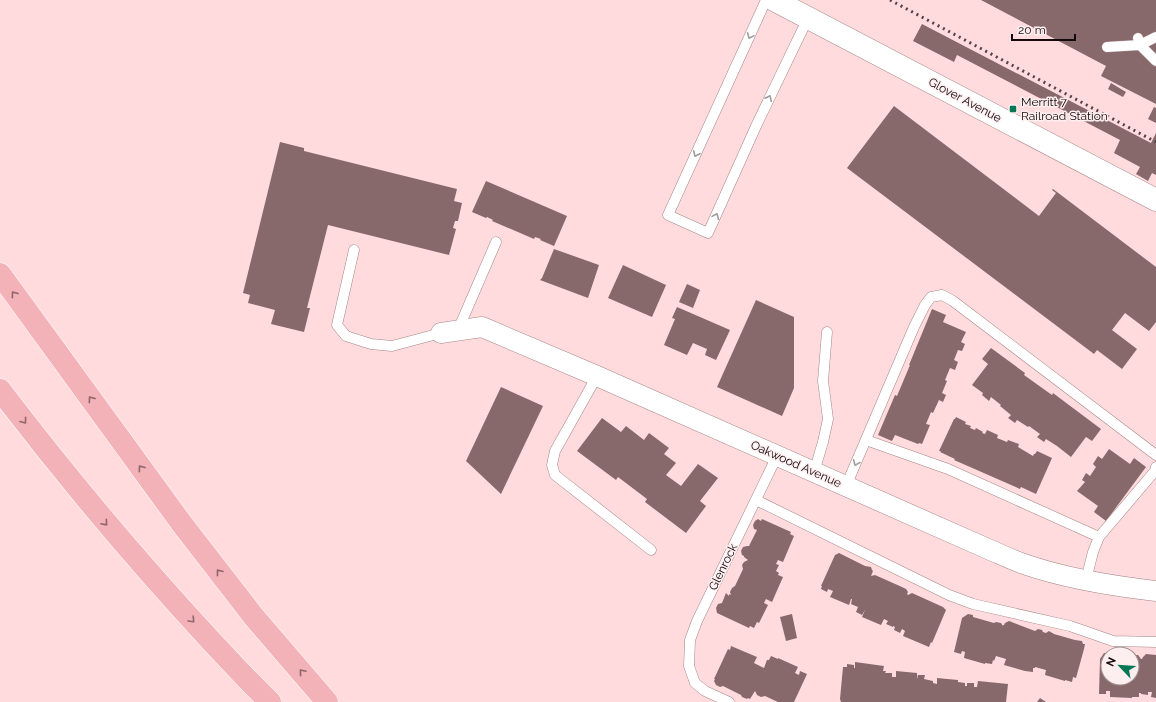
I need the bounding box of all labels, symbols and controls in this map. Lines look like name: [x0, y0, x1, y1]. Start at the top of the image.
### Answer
scale bar: [1012, 16, 1075, 42]
text: 20 m: [1018, 23, 1046, 37]
one-way arrow: [747, 31, 755, 39]
street label: Glover Avenue: [926, 75, 1004, 125]
one-way arrow: [764, 94, 772, 102]
place label: Merritt 7 Railroad Station: [1021, 95, 1108, 123]
marker: Merritt 7 Railroad Station: [1008, 104, 1018, 114]
one-way arrow: [693, 150, 701, 157]
one-way arrow: [711, 213, 719, 221]
one-way arrow: [12, 291, 19, 298]
one-way arrow: [88, 396, 96, 403]
one-way arrow: [19, 417, 26, 424]
street label: Oakwood Avenue: [748, 438, 844, 490]
one-way arrow: [853, 459, 861, 466]
one-way arrow: [139, 465, 146, 472]
one-way arrow: [101, 518, 108, 525]
street label: Glenrock: [706, 541, 741, 593]
one-way arrow: [217, 569, 224, 576]
one-way arrow: [187, 615, 194, 623]
north arrow: [1100, 646, 1140, 686]
text: N: [1104, 655, 1119, 669]
one-way arrow: [299, 670, 306, 677]

